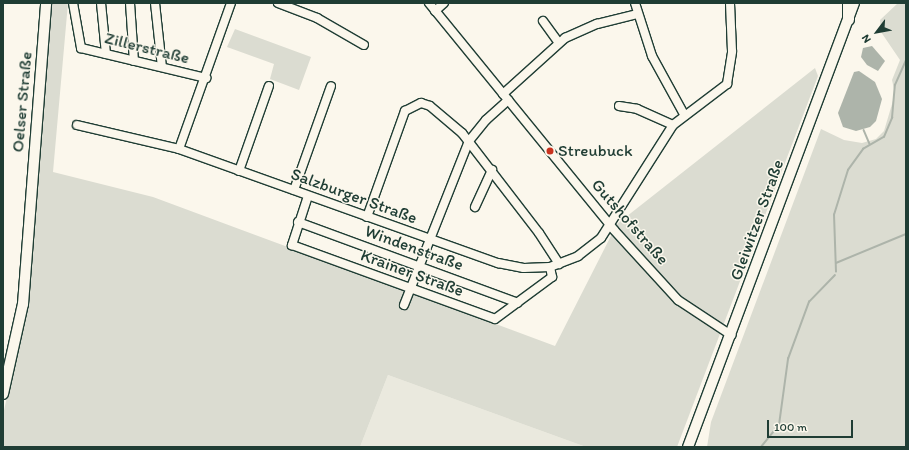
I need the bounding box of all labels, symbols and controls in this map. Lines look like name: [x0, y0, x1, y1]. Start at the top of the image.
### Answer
north arrow: [857, 12, 897, 52]
street label: Zillerstraße: [103, 28, 191, 68]
text: N: [859, 32, 874, 45]
street label: Oelser Straße: [7, 51, 37, 153]
place label: Streubuck: [558, 141, 633, 161]
marker: Streubuck: [545, 146, 555, 156]
street label: Gleiwitzer Straße: [726, 157, 788, 283]
street label: Salzburger Straße: [288, 164, 420, 228]
street label: Gutshofstraße: [587, 175, 673, 269]
street label: Windenstraße: [362, 221, 466, 275]
street label: Krainer Straße: [358, 245, 466, 301]
scale bar: [769, 412, 855, 438]
text: 100 m: [774, 420, 807, 434]

